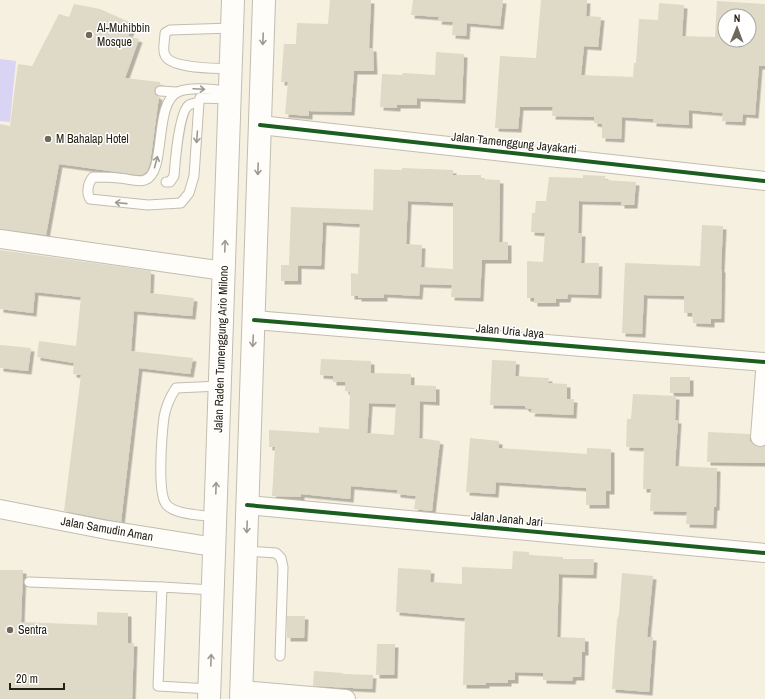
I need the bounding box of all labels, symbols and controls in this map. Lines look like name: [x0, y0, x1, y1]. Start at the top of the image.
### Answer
north arrow: [717, 8, 757, 48]
text: N: [734, 11, 741, 25]
place label: Al-Muhibbin Mosque: [96, 20, 150, 50]
marker: Al-Muhibbin Mosque: [84, 30, 94, 40]
one-way arrow: [259, 32, 266, 45]
one-way arrow: [192, 86, 205, 93]
street label: Jalan Tamenggung Jayakarti: [451, 128, 577, 158]
one-way arrow: [193, 130, 200, 143]
place label: M Bahalap Hotel: [56, 131, 129, 147]
marker: M Bahalap Hotel: [43, 134, 53, 144]
one-way arrow: [153, 156, 160, 169]
one-way arrow: [255, 162, 262, 175]
one-way arrow: [115, 199, 128, 206]
one-way arrow: [221, 240, 228, 253]
street label: Jalan Raden Tumenggung Ario Milono: [210, 265, 232, 433]
street label: Jalan Uria Jaya: [475, 320, 545, 342]
one-way arrow: [249, 334, 256, 347]
one-way arrow: [212, 482, 220, 495]
street label: Jalan Janah Jari: [470, 508, 544, 530]
street label: Jalan Samudin Aman: [60, 513, 154, 545]
one-way arrow: [243, 520, 250, 533]
place label: Sentra: [18, 622, 48, 638]
marker: Sentra: [5, 625, 15, 635]
one-way arrow: [207, 654, 214, 667]
scale bar: [10, 665, 64, 691]
text: 20 m: [16, 671, 38, 687]

